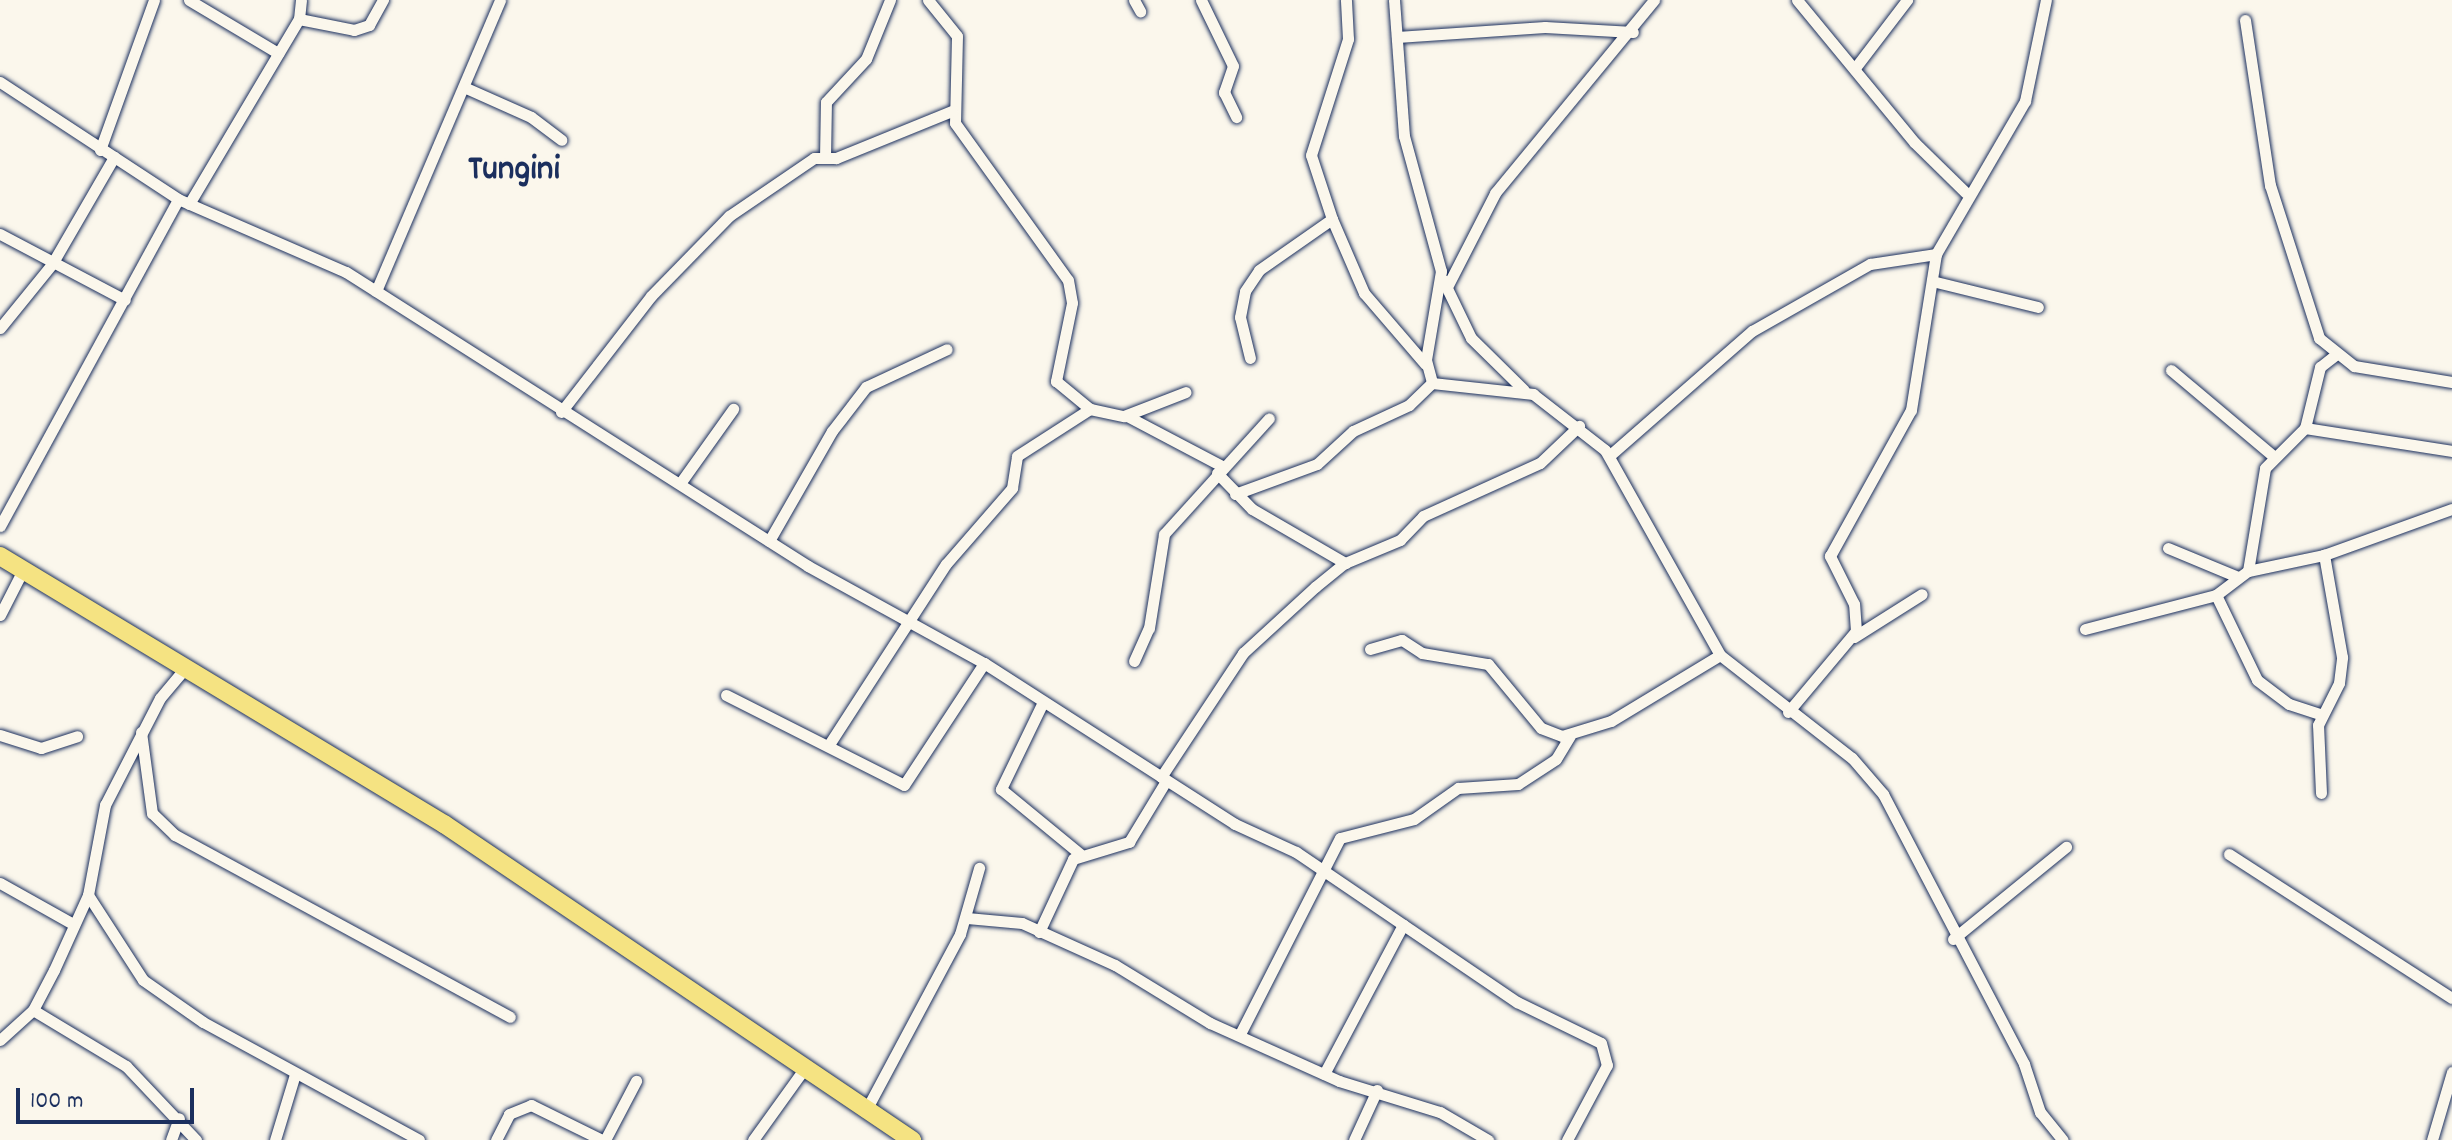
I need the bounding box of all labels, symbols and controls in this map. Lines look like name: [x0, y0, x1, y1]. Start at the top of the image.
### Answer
district label: Tungini: [468, 150, 560, 194]
scale bar: [20, 1072, 198, 1122]
text: 100 m: [30, 1085, 83, 1119]

